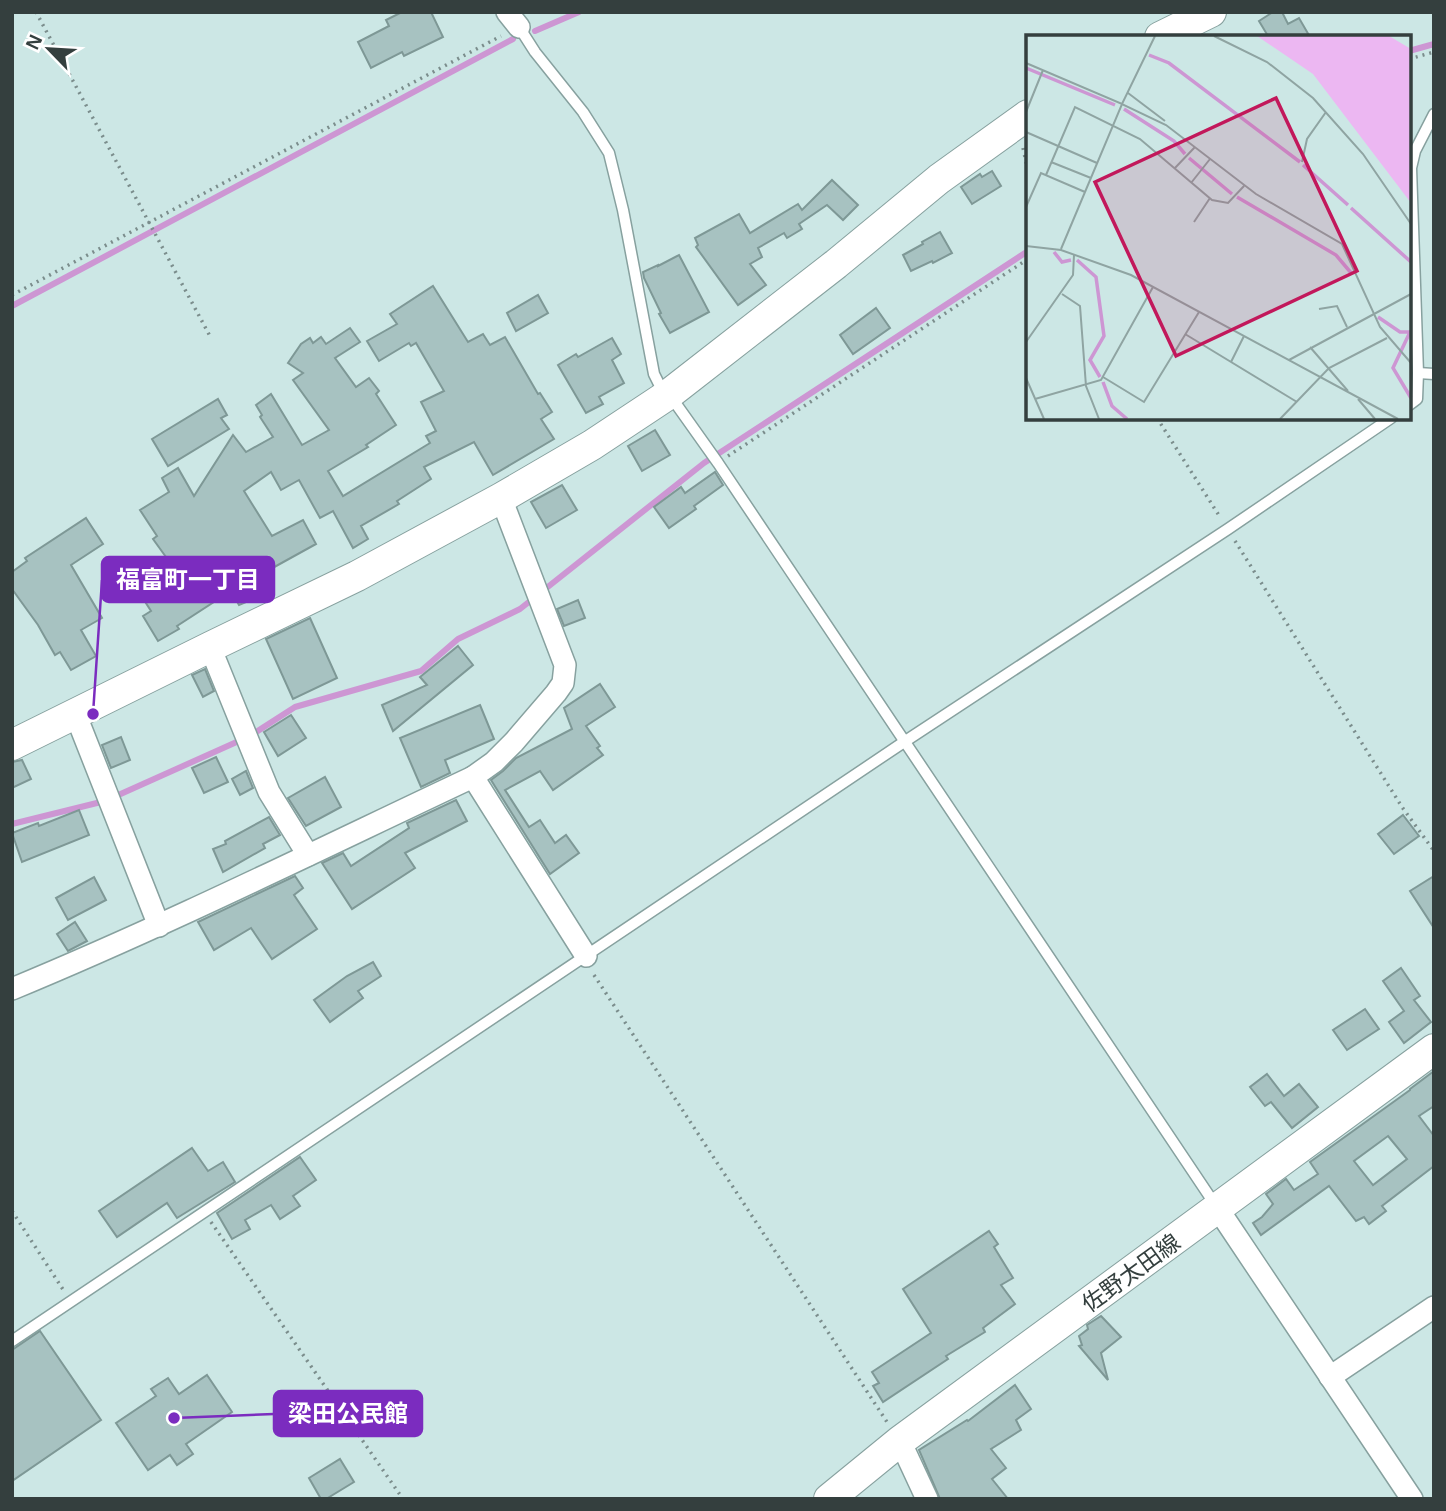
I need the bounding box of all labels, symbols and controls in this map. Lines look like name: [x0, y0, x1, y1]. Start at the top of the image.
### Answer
north arrow: [14, 14, 84, 84]
text: N: [22, 31, 46, 53]
inset map: [1026, 35, 1411, 420]
callout: 福富町一丁目: [102, 557, 274, 602]
text: 福富町一丁目: [116, 566, 260, 593]
street label: 佐野太田線: [1077, 1229, 1185, 1317]
callout: 梁田公民館: [274, 1391, 422, 1436]
text: 梁田公民館: [288, 1400, 408, 1427]

